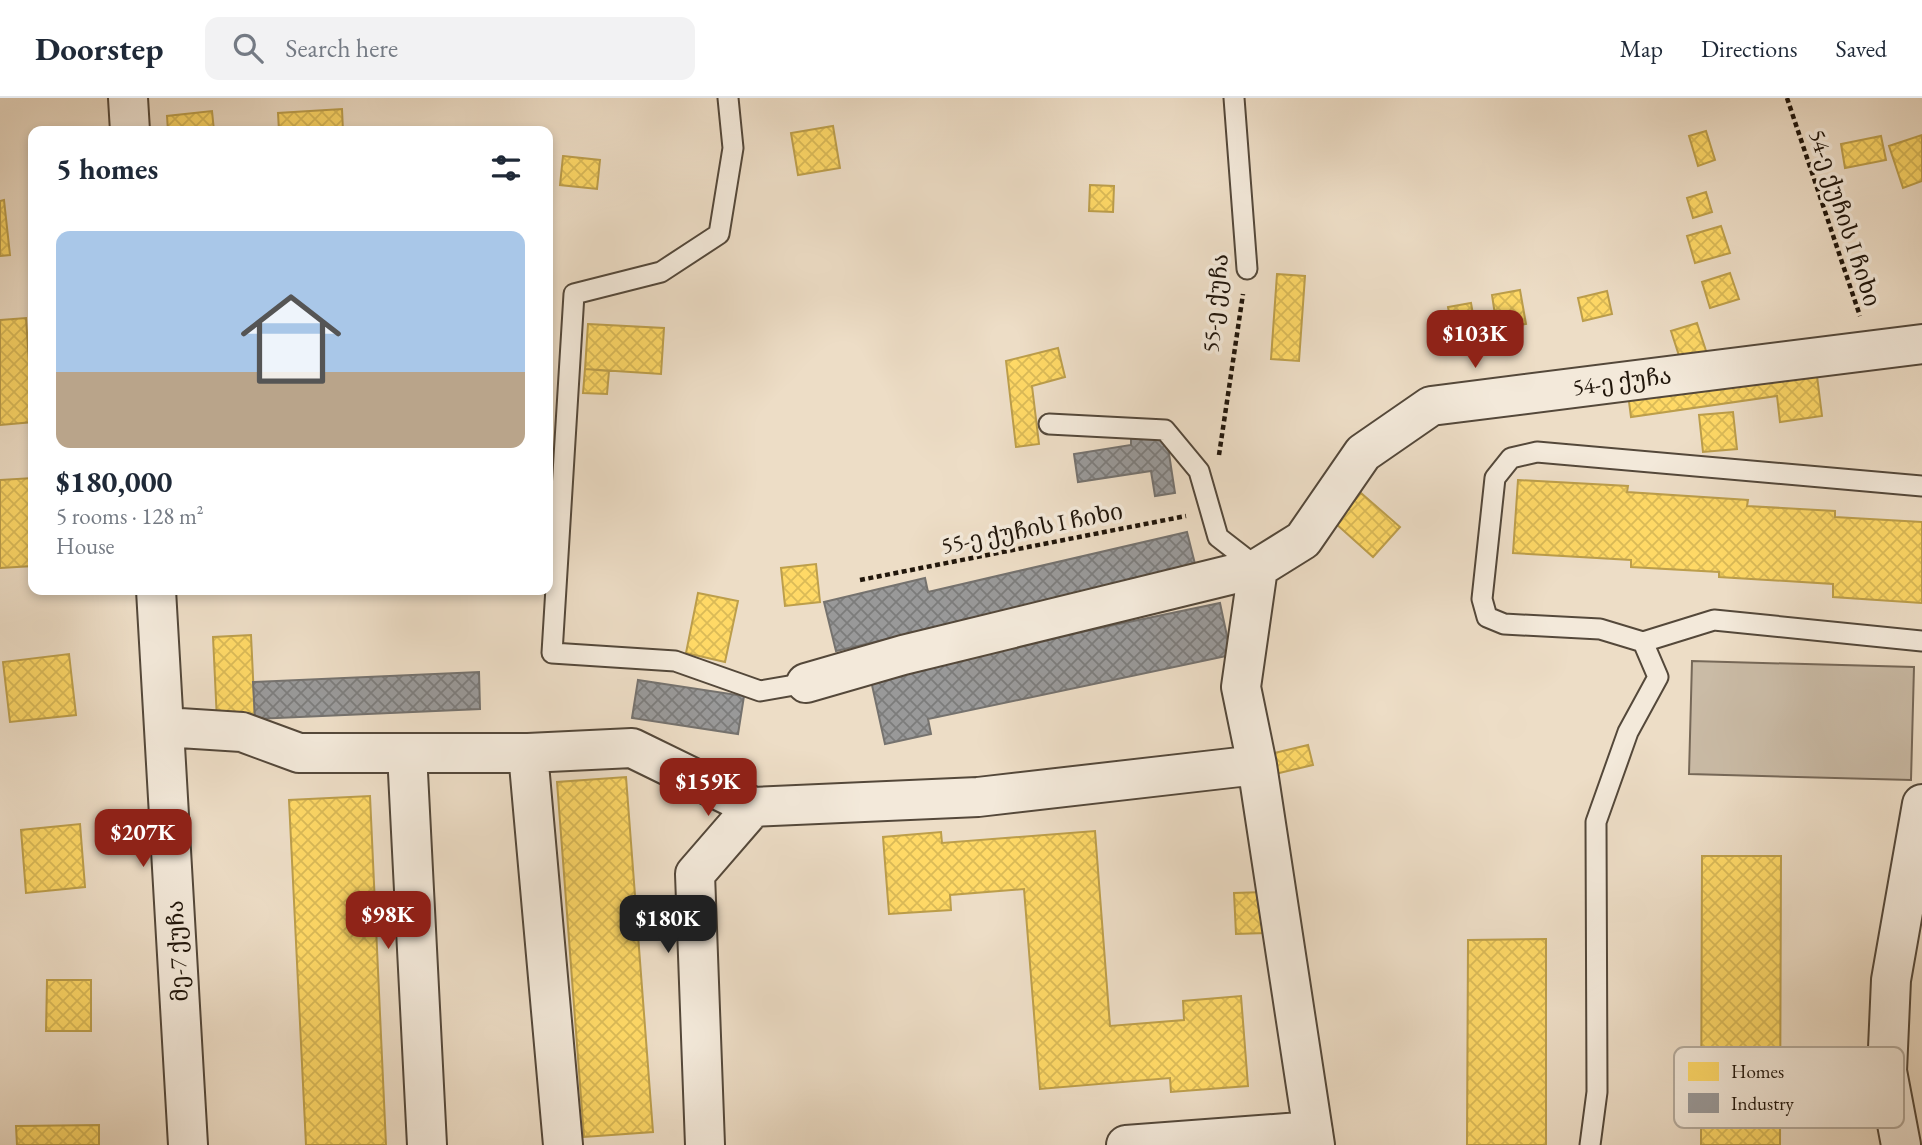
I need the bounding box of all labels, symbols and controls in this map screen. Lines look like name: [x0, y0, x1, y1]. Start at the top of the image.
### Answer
search box: [205, 17, 695, 80]
text: Doorstep: [35, 27, 163, 70]
icon: search: [229, 29, 267, 67]
text: Search here: [285, 31, 398, 65]
text: Map: [1620, 33, 1663, 64]
text: Directions: [1701, 33, 1798, 64]
text: Saved: [1836, 33, 1887, 64]
street label: 54-ე ქუჩის I ჩიხი: [1802, 126, 1888, 310]
text: 5 homes: [56, 149, 158, 188]
icon: filters: [487, 149, 525, 187]
street label: 55-ე ქუჩა: [1195, 252, 1235, 354]
icon: home: [228, 276, 354, 402]
pin: $103K: [1426, 310, 1524, 370]
text: $103K: [1443, 318, 1507, 348]
street label: 54-ე ქუჩა: [1571, 360, 1673, 402]
text: $180,000: [56, 462, 172, 501]
street label: 55-ე ქუჩის I ჩიხი: [939, 496, 1125, 560]
text: 5 rooms · 128 m²: [56, 501, 204, 531]
text: House: [56, 531, 115, 561]
pin: $159K: [659, 758, 757, 818]
text: $159K: [676, 766, 740, 796]
pin: $207K: [94, 810, 192, 869]
text: $207K: [111, 817, 175, 847]
pin: $98K: [347, 892, 429, 951]
pin: $180K: [619, 896, 717, 955]
text: $98K: [362, 899, 414, 929]
street label: მე-7 ქუჩა: [159, 900, 195, 1002]
text: $180K: [636, 903, 700, 933]
legend: [1674, 1047, 1904, 1128]
text: Homes: [1731, 1059, 1784, 1084]
text: Industry: [1731, 1091, 1795, 1116]

